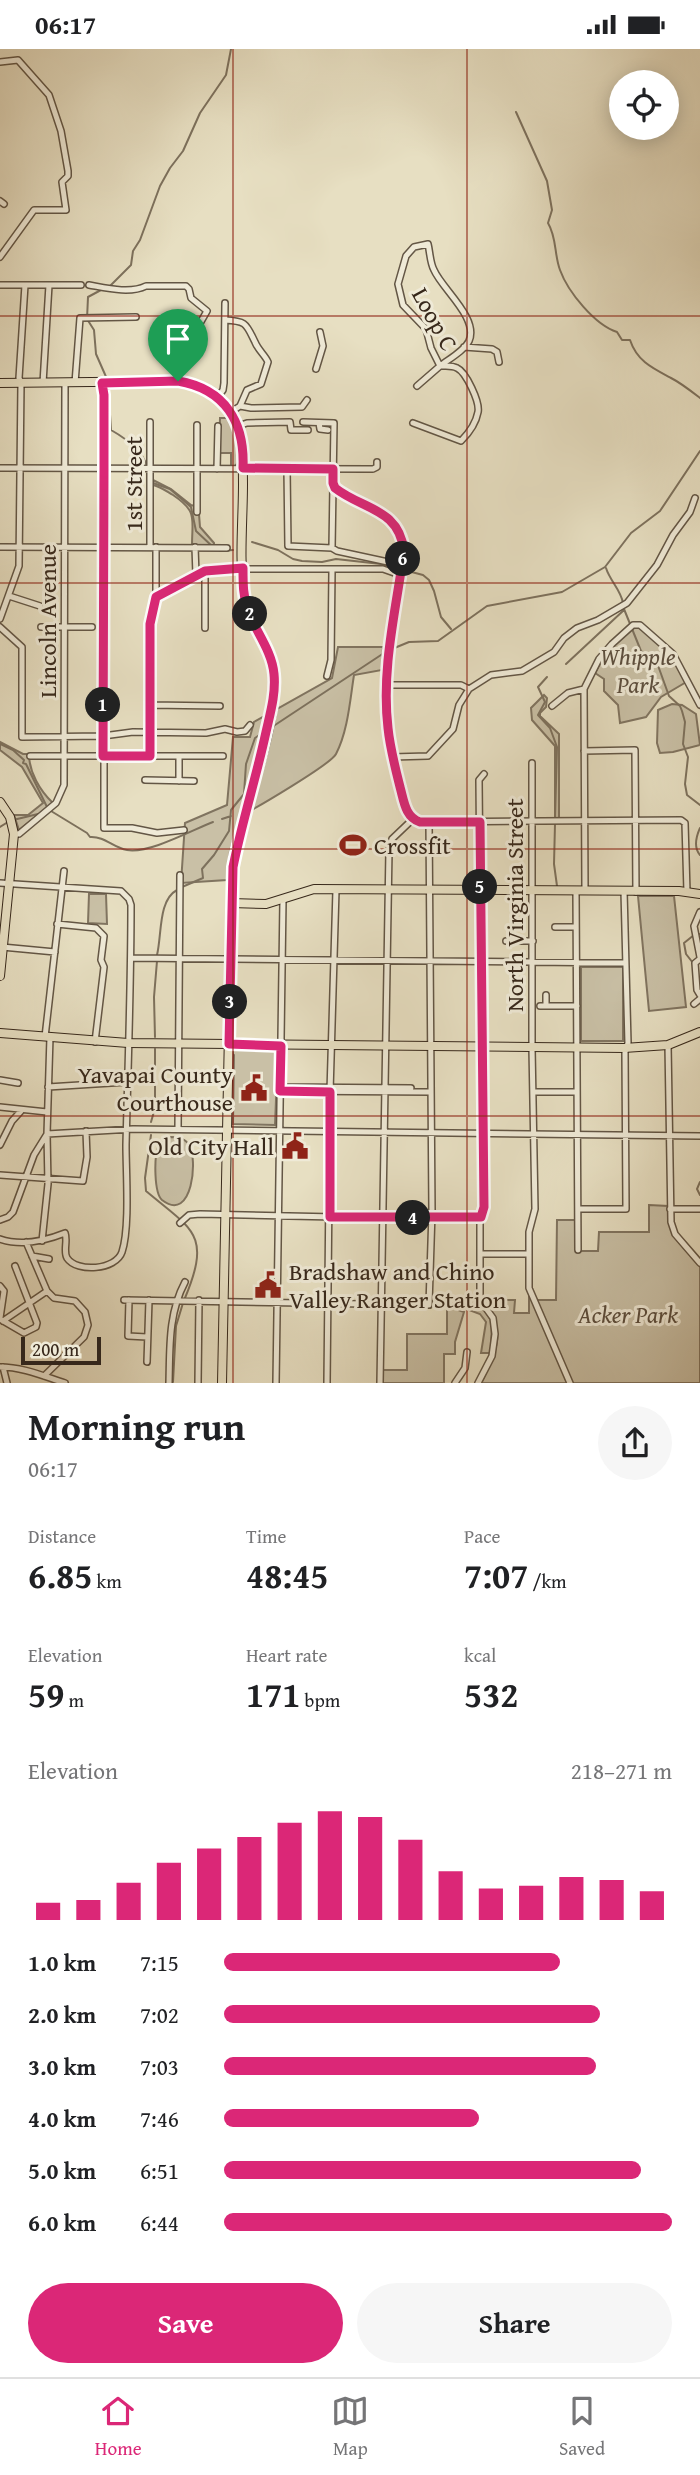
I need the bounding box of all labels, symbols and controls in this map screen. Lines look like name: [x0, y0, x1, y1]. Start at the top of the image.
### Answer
text: 06:17: [35, 5, 96, 44]
map controls: [609, 70, 679, 140]
button: locate: [609, 70, 679, 140]
street label: Loop C: [403, 281, 467, 357]
pin: [148, 309, 208, 381]
icon: arrive: [159, 320, 197, 358]
street label: 1st Street: [116, 436, 151, 532]
pin: 6: [386, 541, 420, 577]
street label: Lincoln Avenue: [30, 544, 65, 698]
text: 6: [398, 544, 407, 572]
pin: 2: [232, 597, 268, 631]
text: 2: [245, 599, 254, 627]
park label: Whipple Park: [600, 639, 676, 702]
pin: 1: [86, 687, 120, 723]
text: 1: [98, 690, 107, 718]
street label: North Virginia Street: [497, 798, 532, 1012]
place label: Crossfit: [374, 828, 451, 863]
sports icon: Crossfit: [338, 830, 368, 860]
pin: 5: [462, 869, 498, 905]
text: 5: [475, 872, 484, 900]
pin: 3: [212, 985, 247, 1019]
text: 3: [225, 987, 234, 1015]
place label: Yavapai County Courthouse: [78, 1057, 233, 1120]
public building icon: Yavapai County Courthouse: [239, 1073, 269, 1103]
place label: Old City Hall: [148, 1129, 274, 1164]
public building icon: Old City Hall: [280, 1131, 310, 1161]
pin: 4: [396, 1201, 430, 1235]
text: 4: [408, 1203, 417, 1231]
place label: Bradshaw and Chino Valley Ranger Station: [289, 1254, 507, 1317]
public building icon: Bradshaw and Chino Valley Ranger Station: [253, 1270, 283, 1300]
park label: Acker Park: [577, 1297, 678, 1332]
scale bar: [21, 1334, 102, 1366]
text: 200 m: [32, 1335, 79, 1363]
text: Morning run: [28, 1398, 245, 1454]
button: share: [598, 1406, 672, 1480]
text: 06:17: [28, 1452, 78, 1485]
text: Distance: [28, 1522, 96, 1550]
text: Time: [246, 1522, 286, 1550]
text: Pace: [464, 1522, 501, 1550]
text: 6.85: [28, 1550, 92, 1601]
text: 48:45: [246, 1550, 328, 1601]
text: 7:07: [464, 1550, 528, 1601]
text: km: [92, 1567, 122, 1595]
text: /km: [528, 1567, 567, 1595]
text: Elevation: [28, 1641, 102, 1669]
text: Heart rate: [246, 1641, 327, 1669]
text: kcal: [464, 1641, 496, 1669]
text: 59: [28, 1669, 64, 1720]
text: 171: [246, 1669, 300, 1720]
text: 532: [464, 1669, 518, 1720]
text: m: [64, 1686, 84, 1714]
text: bpm: [300, 1686, 340, 1714]
text: Elevation: [28, 1754, 118, 1787]
text: 218–271 m: [571, 1754, 672, 1787]
text: 1.0 km: [28, 1946, 96, 1979]
text: 7:15: [140, 1946, 179, 1979]
text: 2.0 km: [28, 1998, 96, 2031]
text: 7:02: [140, 1998, 179, 2031]
text: 3.0 km: [28, 2050, 96, 2083]
text: 7:03: [140, 2050, 179, 2083]
text: 4.0 km: [28, 2102, 96, 2135]
text: 7:46: [140, 2102, 179, 2135]
text: 5.0 km: [28, 2154, 96, 2187]
text: 6:51: [140, 2154, 179, 2187]
text: 6.0 km: [28, 2206, 96, 2239]
text: 6:44: [140, 2206, 179, 2239]
button: Save: [28, 2283, 343, 2363]
button: Share: [357, 2283, 672, 2363]
tab: Home: [95, 2392, 142, 2462]
tab: Map: [331, 2392, 369, 2462]
tab: Saved: [559, 2392, 605, 2462]

